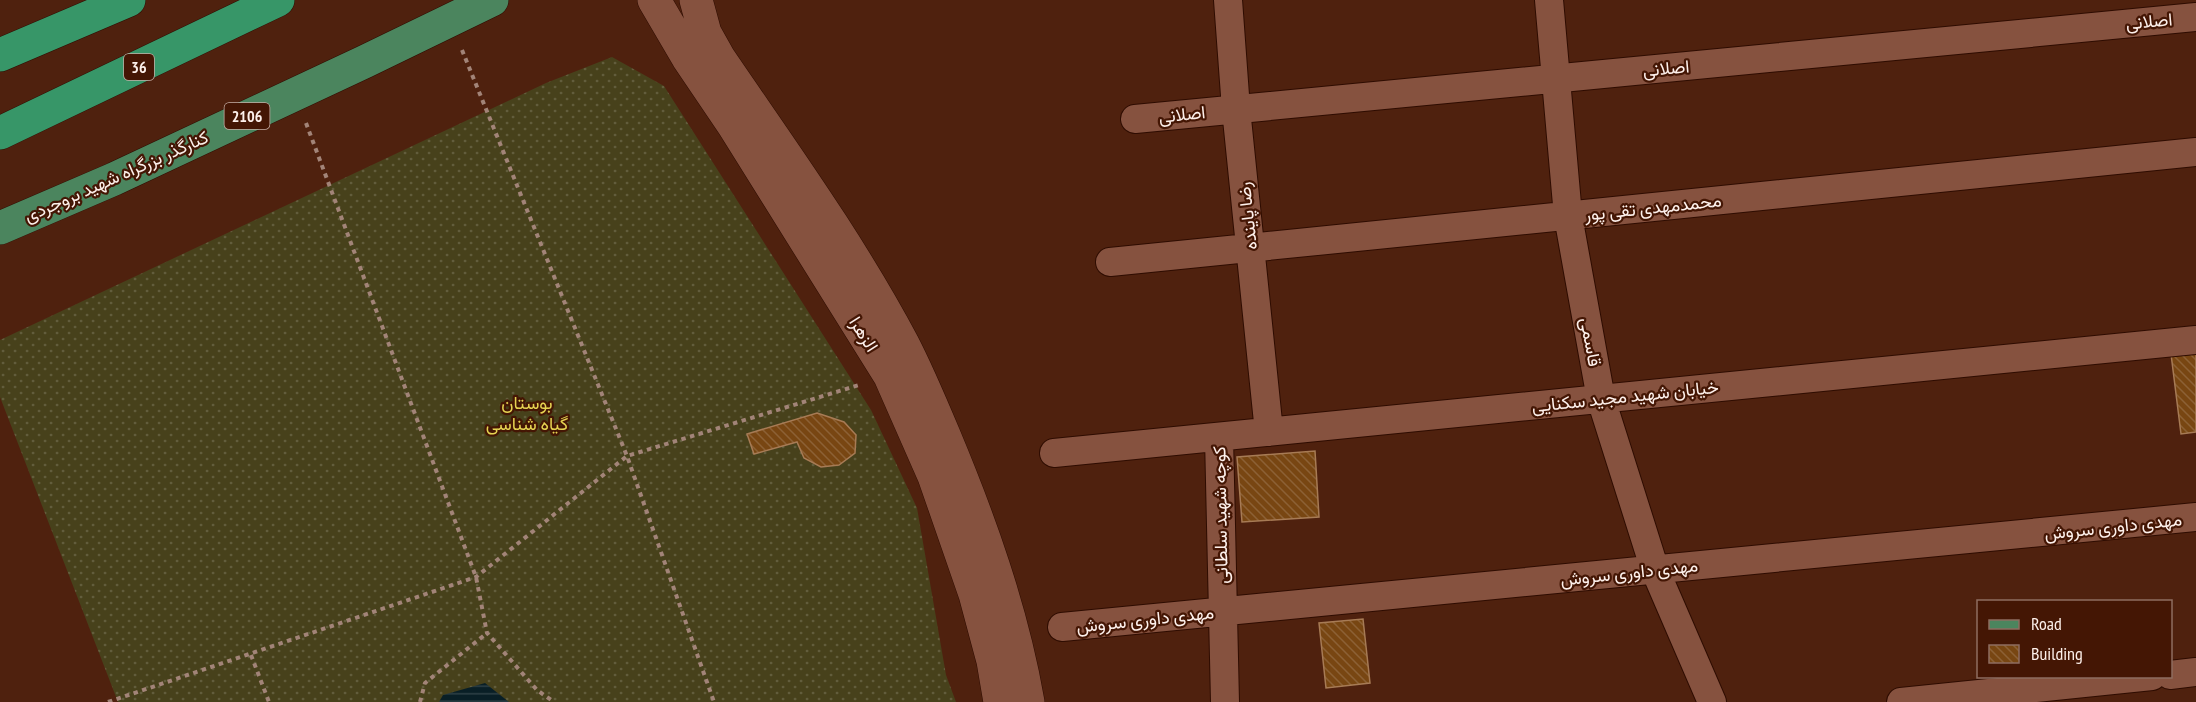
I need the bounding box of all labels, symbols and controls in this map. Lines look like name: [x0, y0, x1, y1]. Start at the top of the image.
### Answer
street label: اصلانی: [2125, 8, 2173, 34]
road number: 36: [124, 54, 154, 80]
street label: اصلانی: [1642, 55, 1690, 81]
street label: اصلانی: [1157, 100, 1207, 128]
road number: 2106: [224, 103, 270, 129]
street label: کنارگذر بزرگراه شهید بروجردی: [20, 125, 212, 227]
street label: رضا پاینده: [1232, 181, 1263, 251]
street label: محمدمهدی تقی پور: [1582, 188, 1723, 227]
street label: الزهرا: [844, 312, 884, 356]
street label: قاسمی: [1575, 316, 1607, 368]
street label: خیابان شهید مجید سکنایی: [1530, 375, 1720, 417]
park label: بوستان گیاه شناسی: [486, 391, 568, 435]
street label: کوچه شهید سلطانی: [1207, 446, 1234, 584]
street label: مهدی داوری سروش: [2043, 507, 2183, 545]
street label: مهدی داوری سروش: [1559, 553, 1699, 591]
street label: مهدی داوری سروش: [1075, 600, 1215, 638]
legend: [1977, 600, 2172, 678]
text: Road: [2031, 612, 2062, 635]
text: Building: [2031, 642, 2083, 665]

